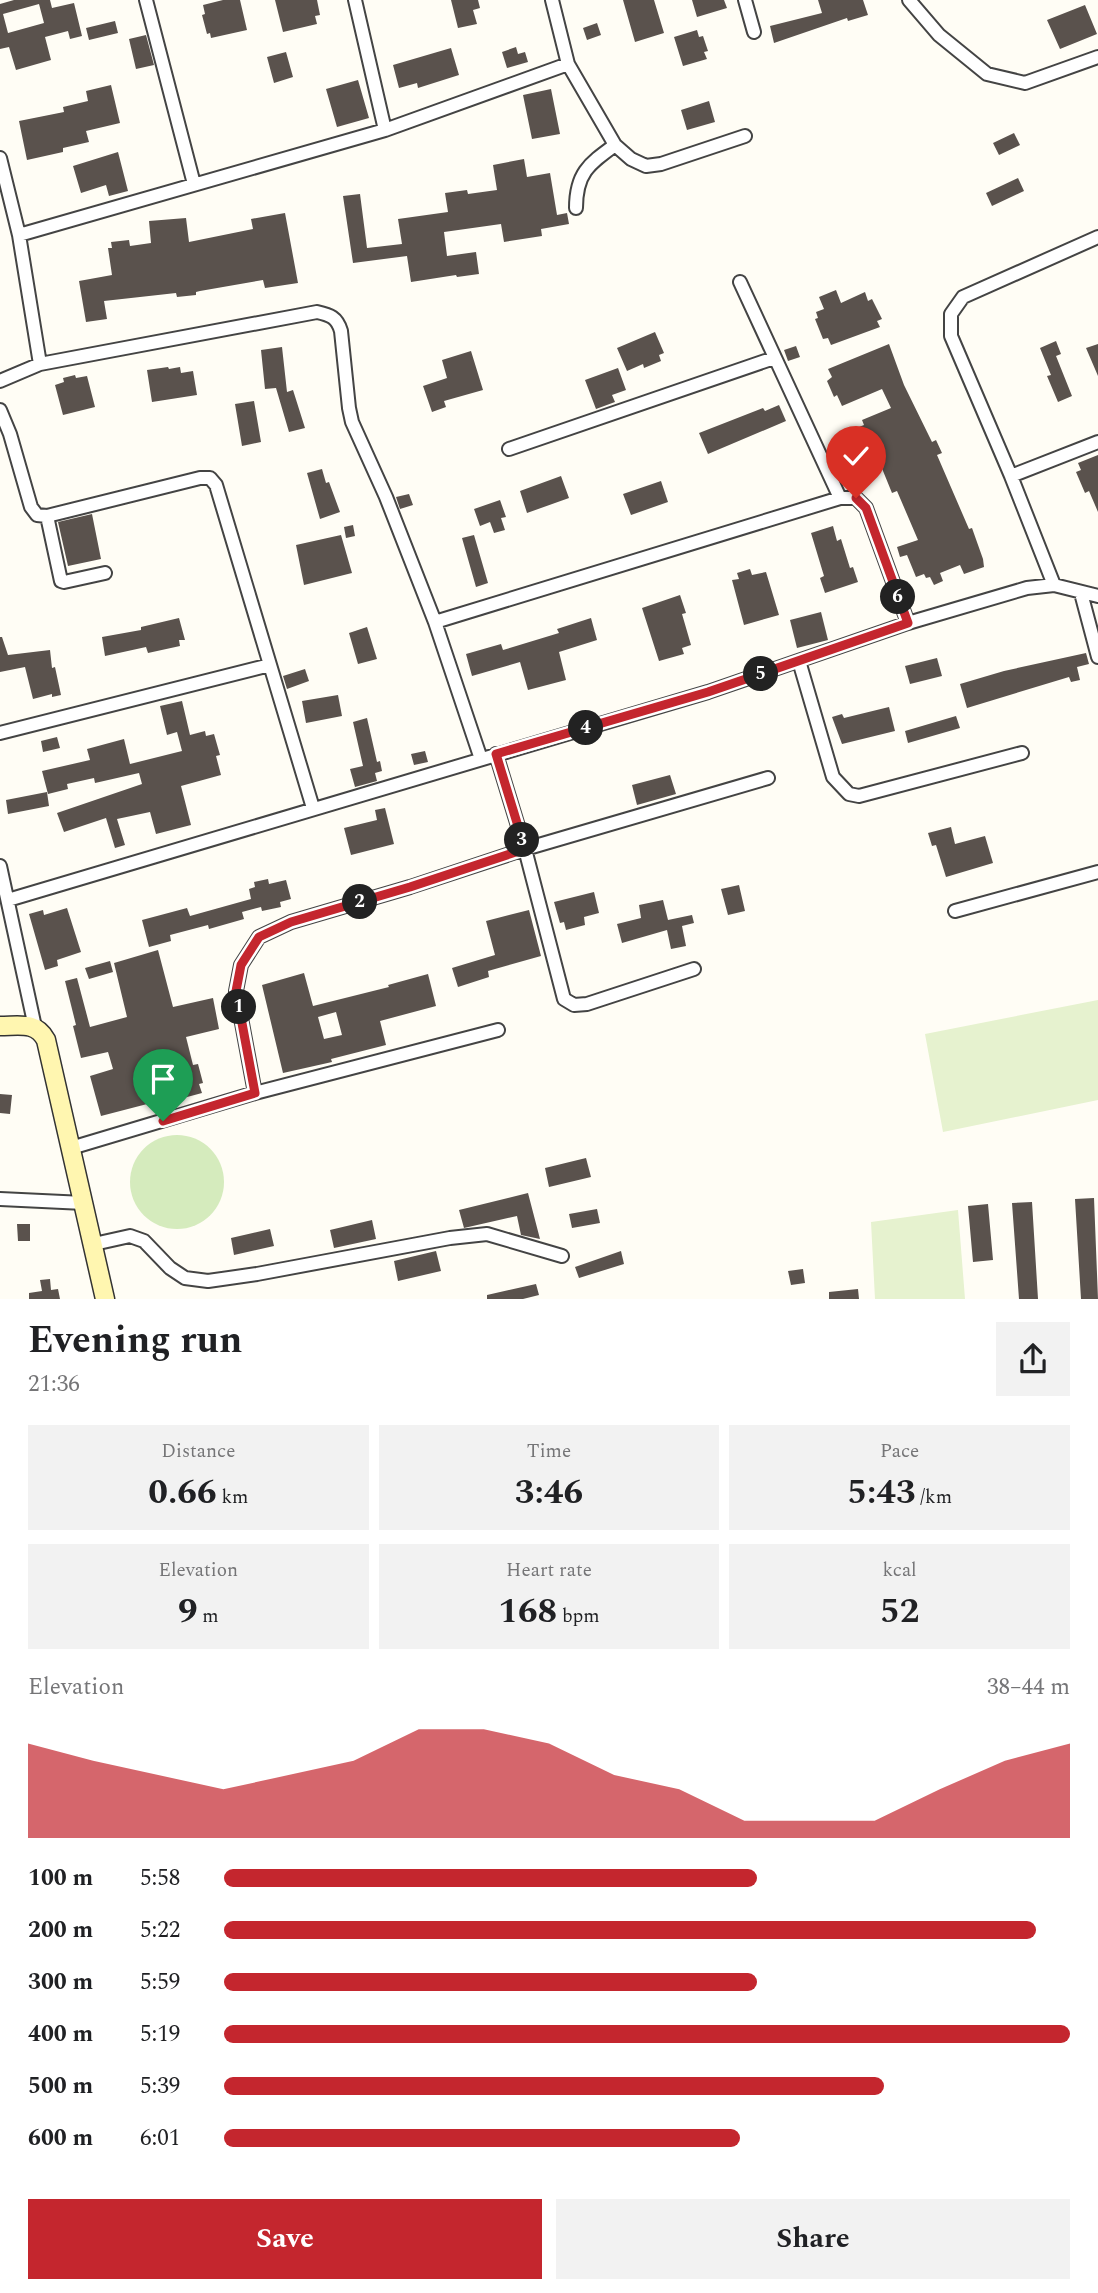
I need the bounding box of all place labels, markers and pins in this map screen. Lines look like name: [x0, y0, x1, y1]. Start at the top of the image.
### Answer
pin: [826, 426, 886, 498]
pin: 6: [880, 580, 916, 614]
pin: 5: [744, 656, 778, 692]
pin: 4: [568, 710, 604, 746]
pin: 3: [504, 822, 540, 858]
pin: 2: [342, 884, 378, 920]
pin: 1: [222, 990, 256, 1024]
pin: [133, 1049, 193, 1121]

